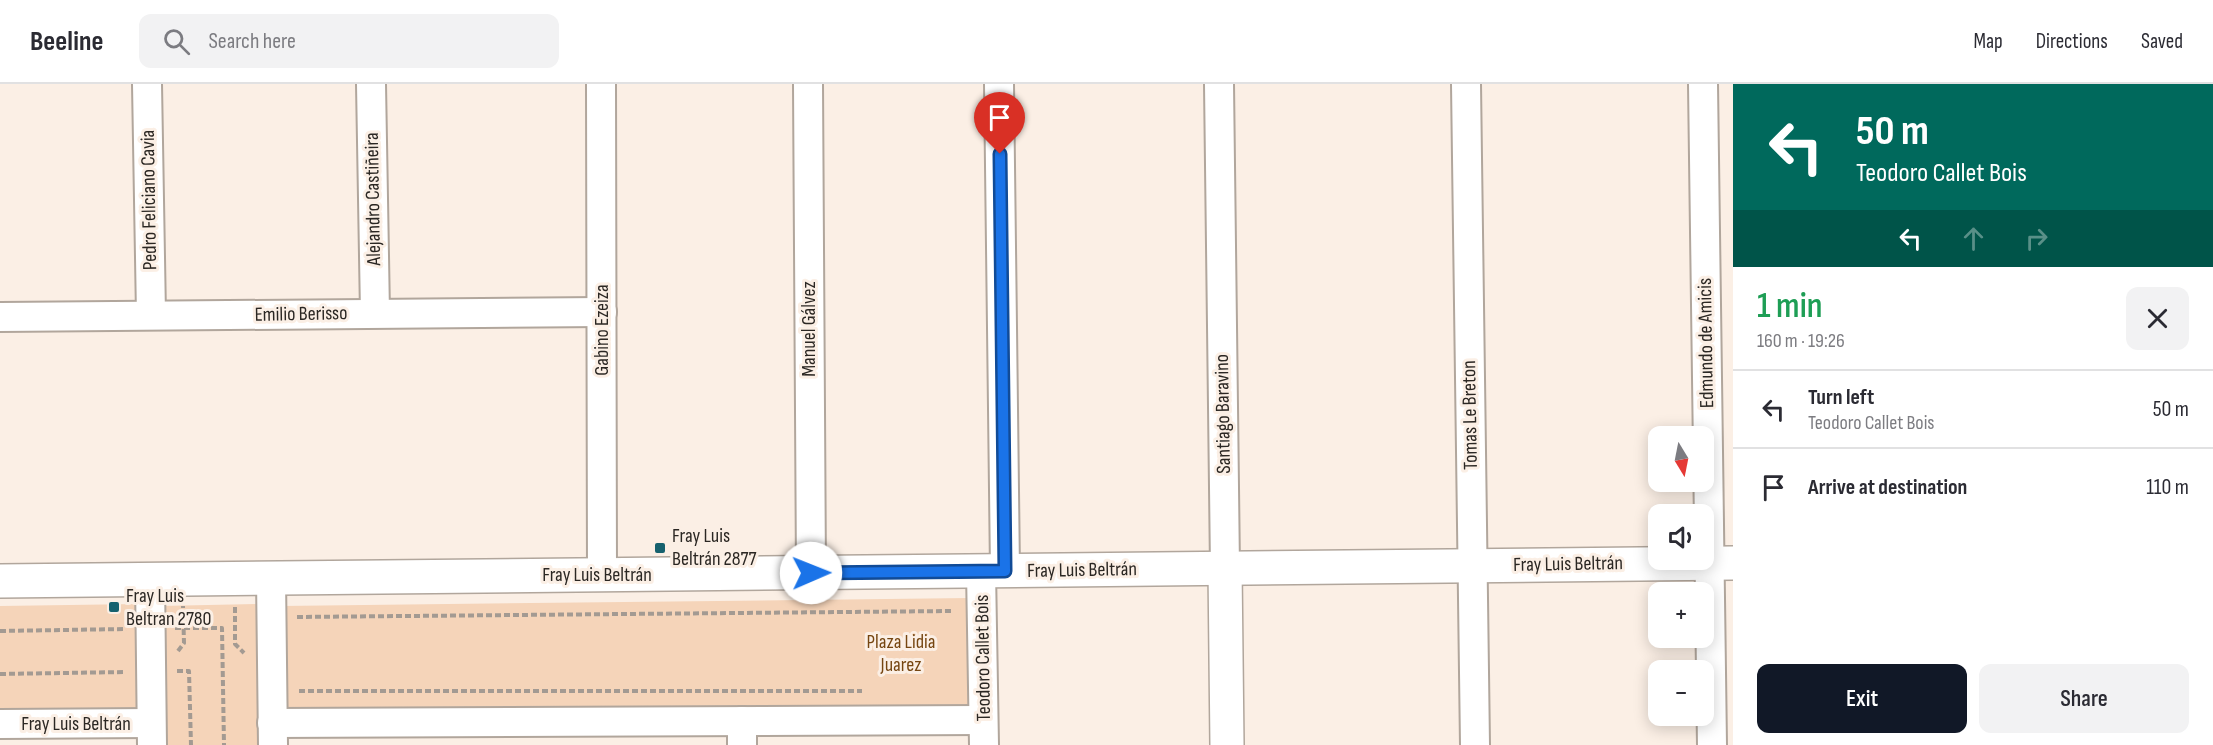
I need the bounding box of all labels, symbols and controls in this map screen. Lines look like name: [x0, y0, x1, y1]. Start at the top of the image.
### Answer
search box: [139, 14, 559, 68]
text: Beeline: [30, 25, 103, 58]
icon: search: [160, 25, 193, 58]
text: Search here: [208, 28, 296, 55]
text: Map: [1973, 29, 2003, 54]
text: Directions: [2036, 29, 2108, 54]
text: Saved: [2141, 29, 2183, 54]
pin: [974, 92, 1025, 154]
icon: arrive: [983, 101, 1016, 134]
text: 50 m: [1856, 106, 1929, 157]
icon: left: [1757, 108, 1835, 186]
street label: Pedro Feliciano Cavia: [136, 130, 162, 270]
street label: Alejandro Castiñeira: [360, 132, 386, 267]
text: Teodoro Callet Bois: [1856, 157, 2027, 189]
icon: left: [1894, 222, 1927, 255]
icon: ahead: [1957, 222, 1990, 255]
icon: right: [2020, 222, 2053, 255]
street label: Edmundo de Amicis: [1693, 278, 1719, 408]
street label: Manuel Gálvez: [797, 281, 821, 377]
street label: Gabino Ezeiza: [590, 284, 614, 376]
text: 1 min: [1757, 285, 1822, 328]
button: close: [2126, 287, 2189, 350]
street label: Emilio Berisso: [254, 301, 348, 327]
text: 160 m · 19:26: [1757, 329, 1845, 353]
street label: Santiago Baravino: [1210, 354, 1236, 474]
street label: Tomas Le Breton: [1457, 360, 1483, 470]
text: Turn left: [1808, 384, 1874, 411]
icon: left: [1757, 393, 1790, 426]
text: 50 m: [2153, 396, 2189, 423]
text: Teodoro Callet Bois: [1808, 411, 1935, 435]
north arrow: [1648, 426, 1714, 492]
map controls: [1648, 426, 1714, 726]
icon: arrive: [1757, 471, 1790, 504]
text: Arrive at destination: [1808, 474, 1967, 501]
text: 110 m: [2146, 474, 2189, 501]
button: sound: [1648, 504, 1714, 570]
place label: Fray Luis Beltrán 2877: [672, 524, 757, 571]
marker: Fray Luis Beltrán 2877: [653, 541, 667, 555]
position arrow: [779, 541, 843, 605]
street label: Fray Luis Beltrán: [1513, 551, 1623, 577]
street label: Fray Luis Beltrán: [1027, 557, 1137, 583]
street label: Fray Luis Beltrán: [542, 563, 652, 587]
button: +: [1648, 582, 1714, 648]
place label: Fray Luis Beltran 2780: [126, 584, 211, 631]
street label: Teodoro Callet Bois: [970, 595, 996, 721]
marker: Fray Luis Beltran 2780: [107, 600, 121, 614]
park label: Plaza Lidia Juarez: [867, 630, 935, 677]
button: −: [1648, 660, 1714, 726]
button: Exit: [1757, 664, 1967, 733]
button: Share: [1979, 664, 2189, 733]
street label: Fray Luis Beltrán: [21, 712, 131, 736]

